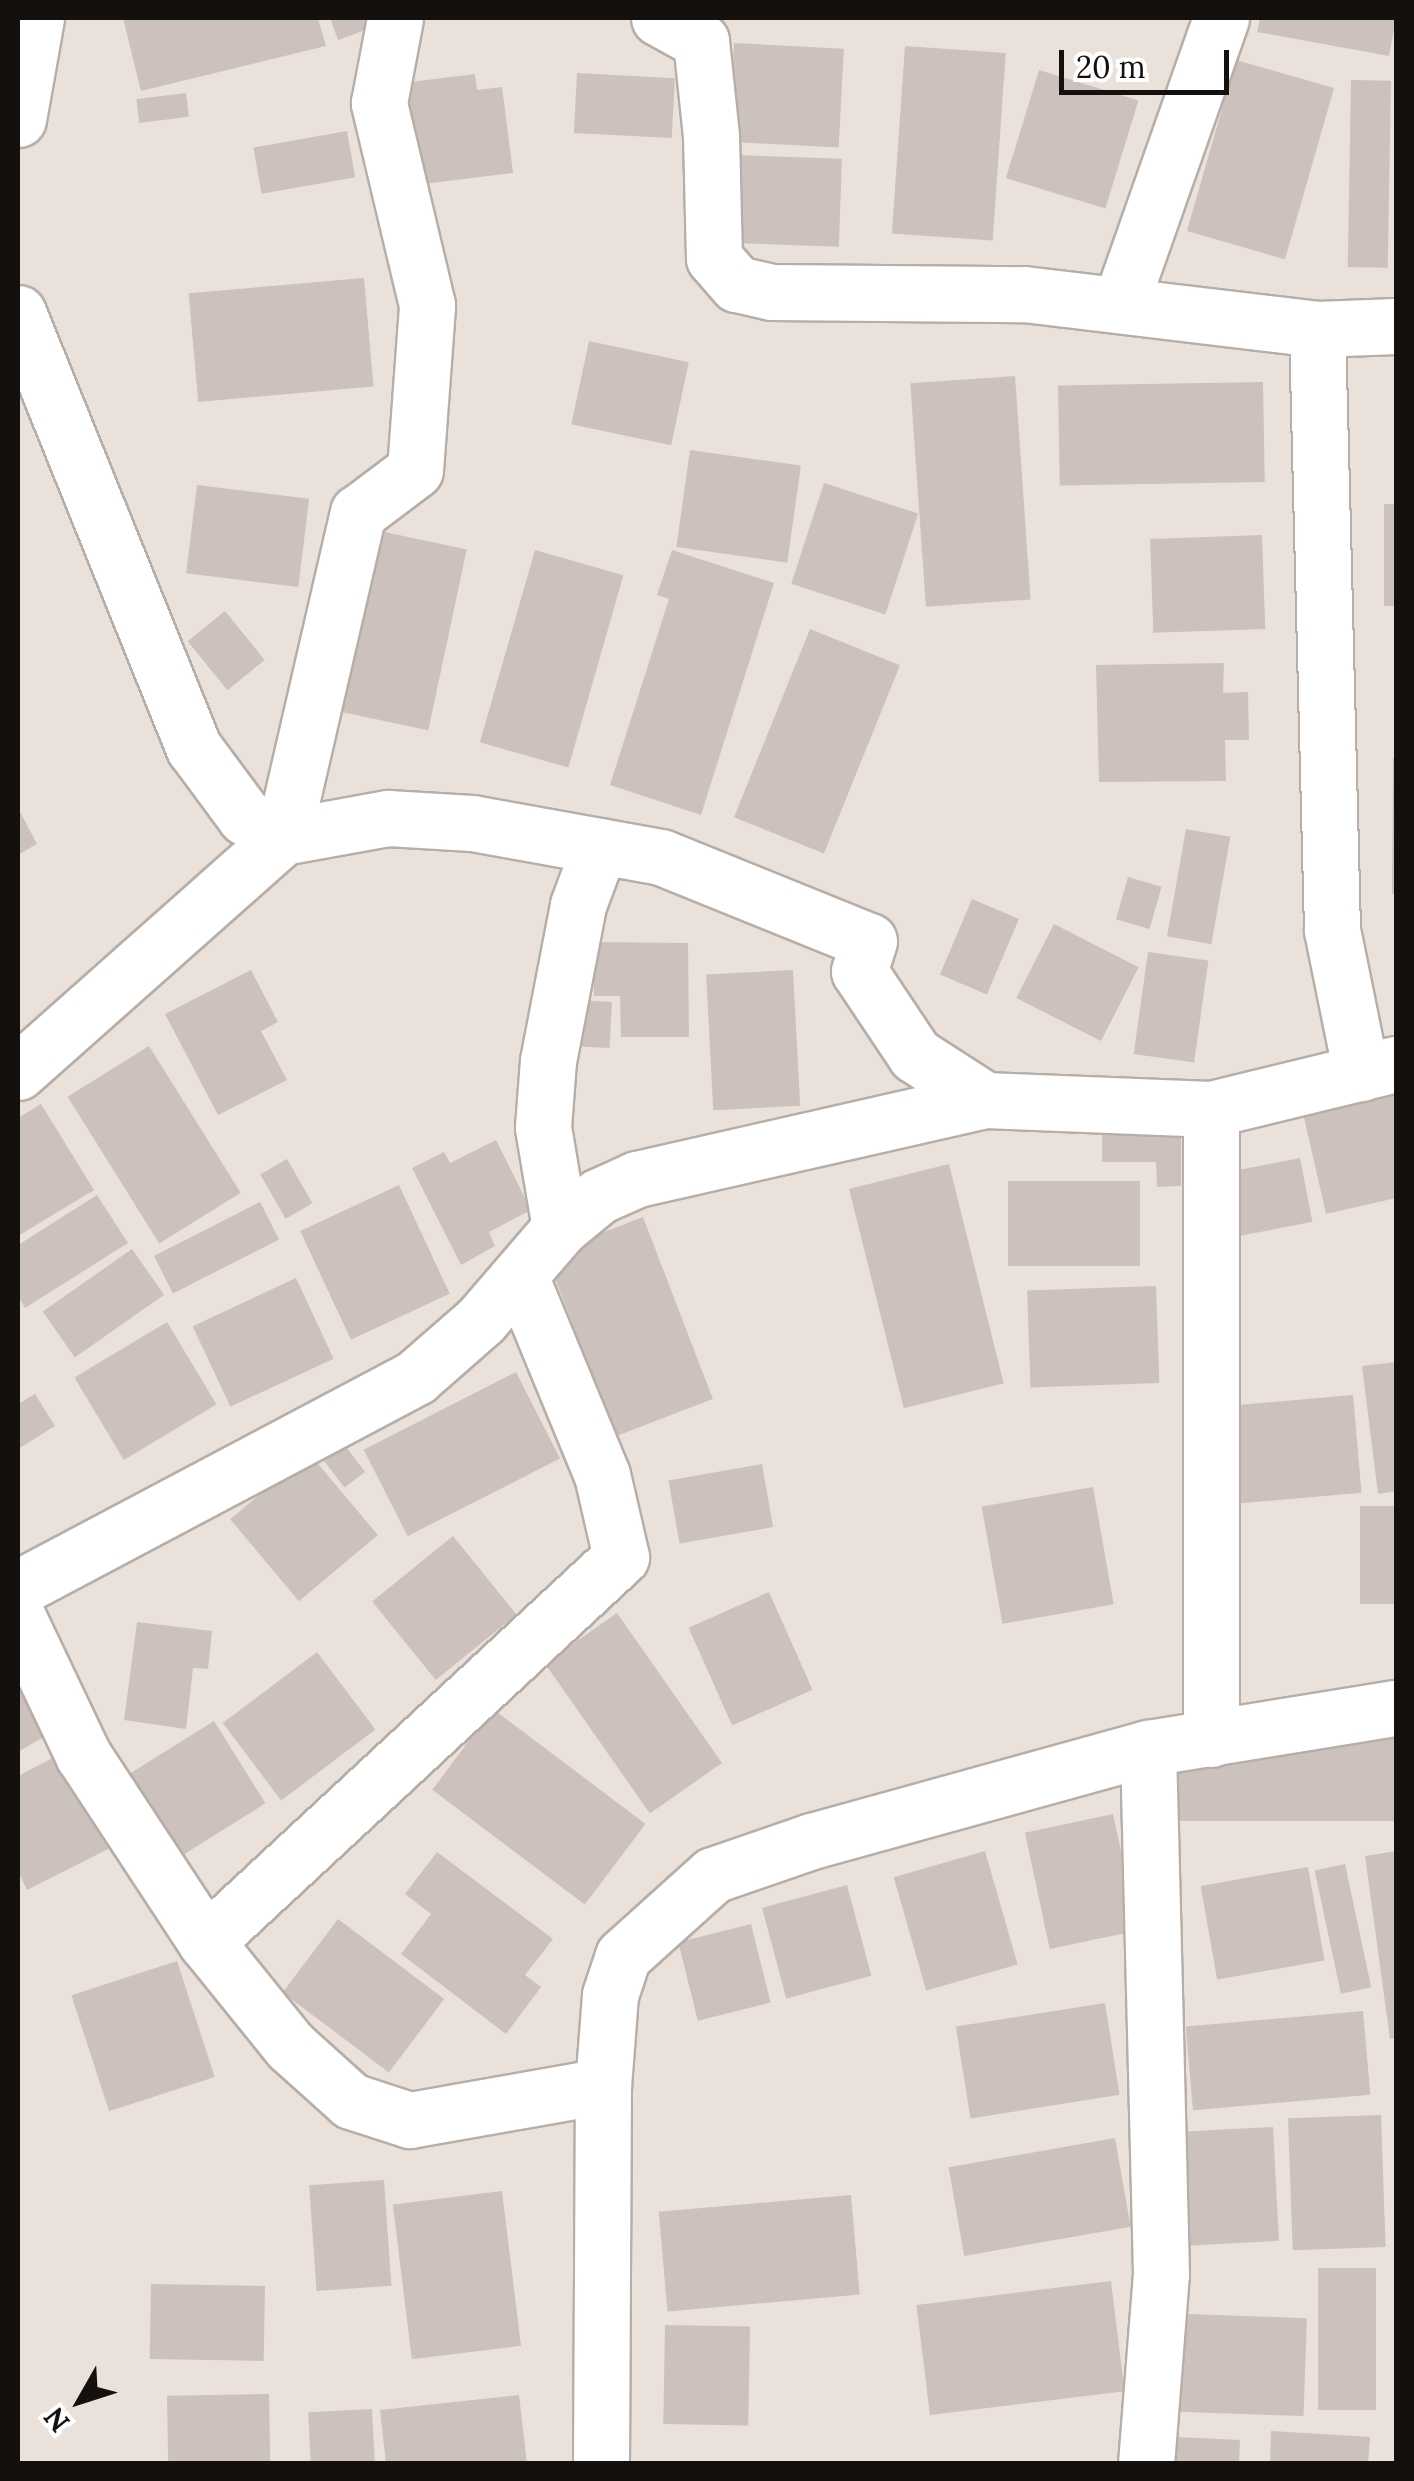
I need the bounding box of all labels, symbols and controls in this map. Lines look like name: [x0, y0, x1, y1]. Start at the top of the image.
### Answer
scale bar: [1064, 30, 1234, 92]
text: 20 m: [1076, 48, 1145, 86]
north arrow: [30, 2351, 130, 2451]
text: N: [36, 2400, 77, 2440]

